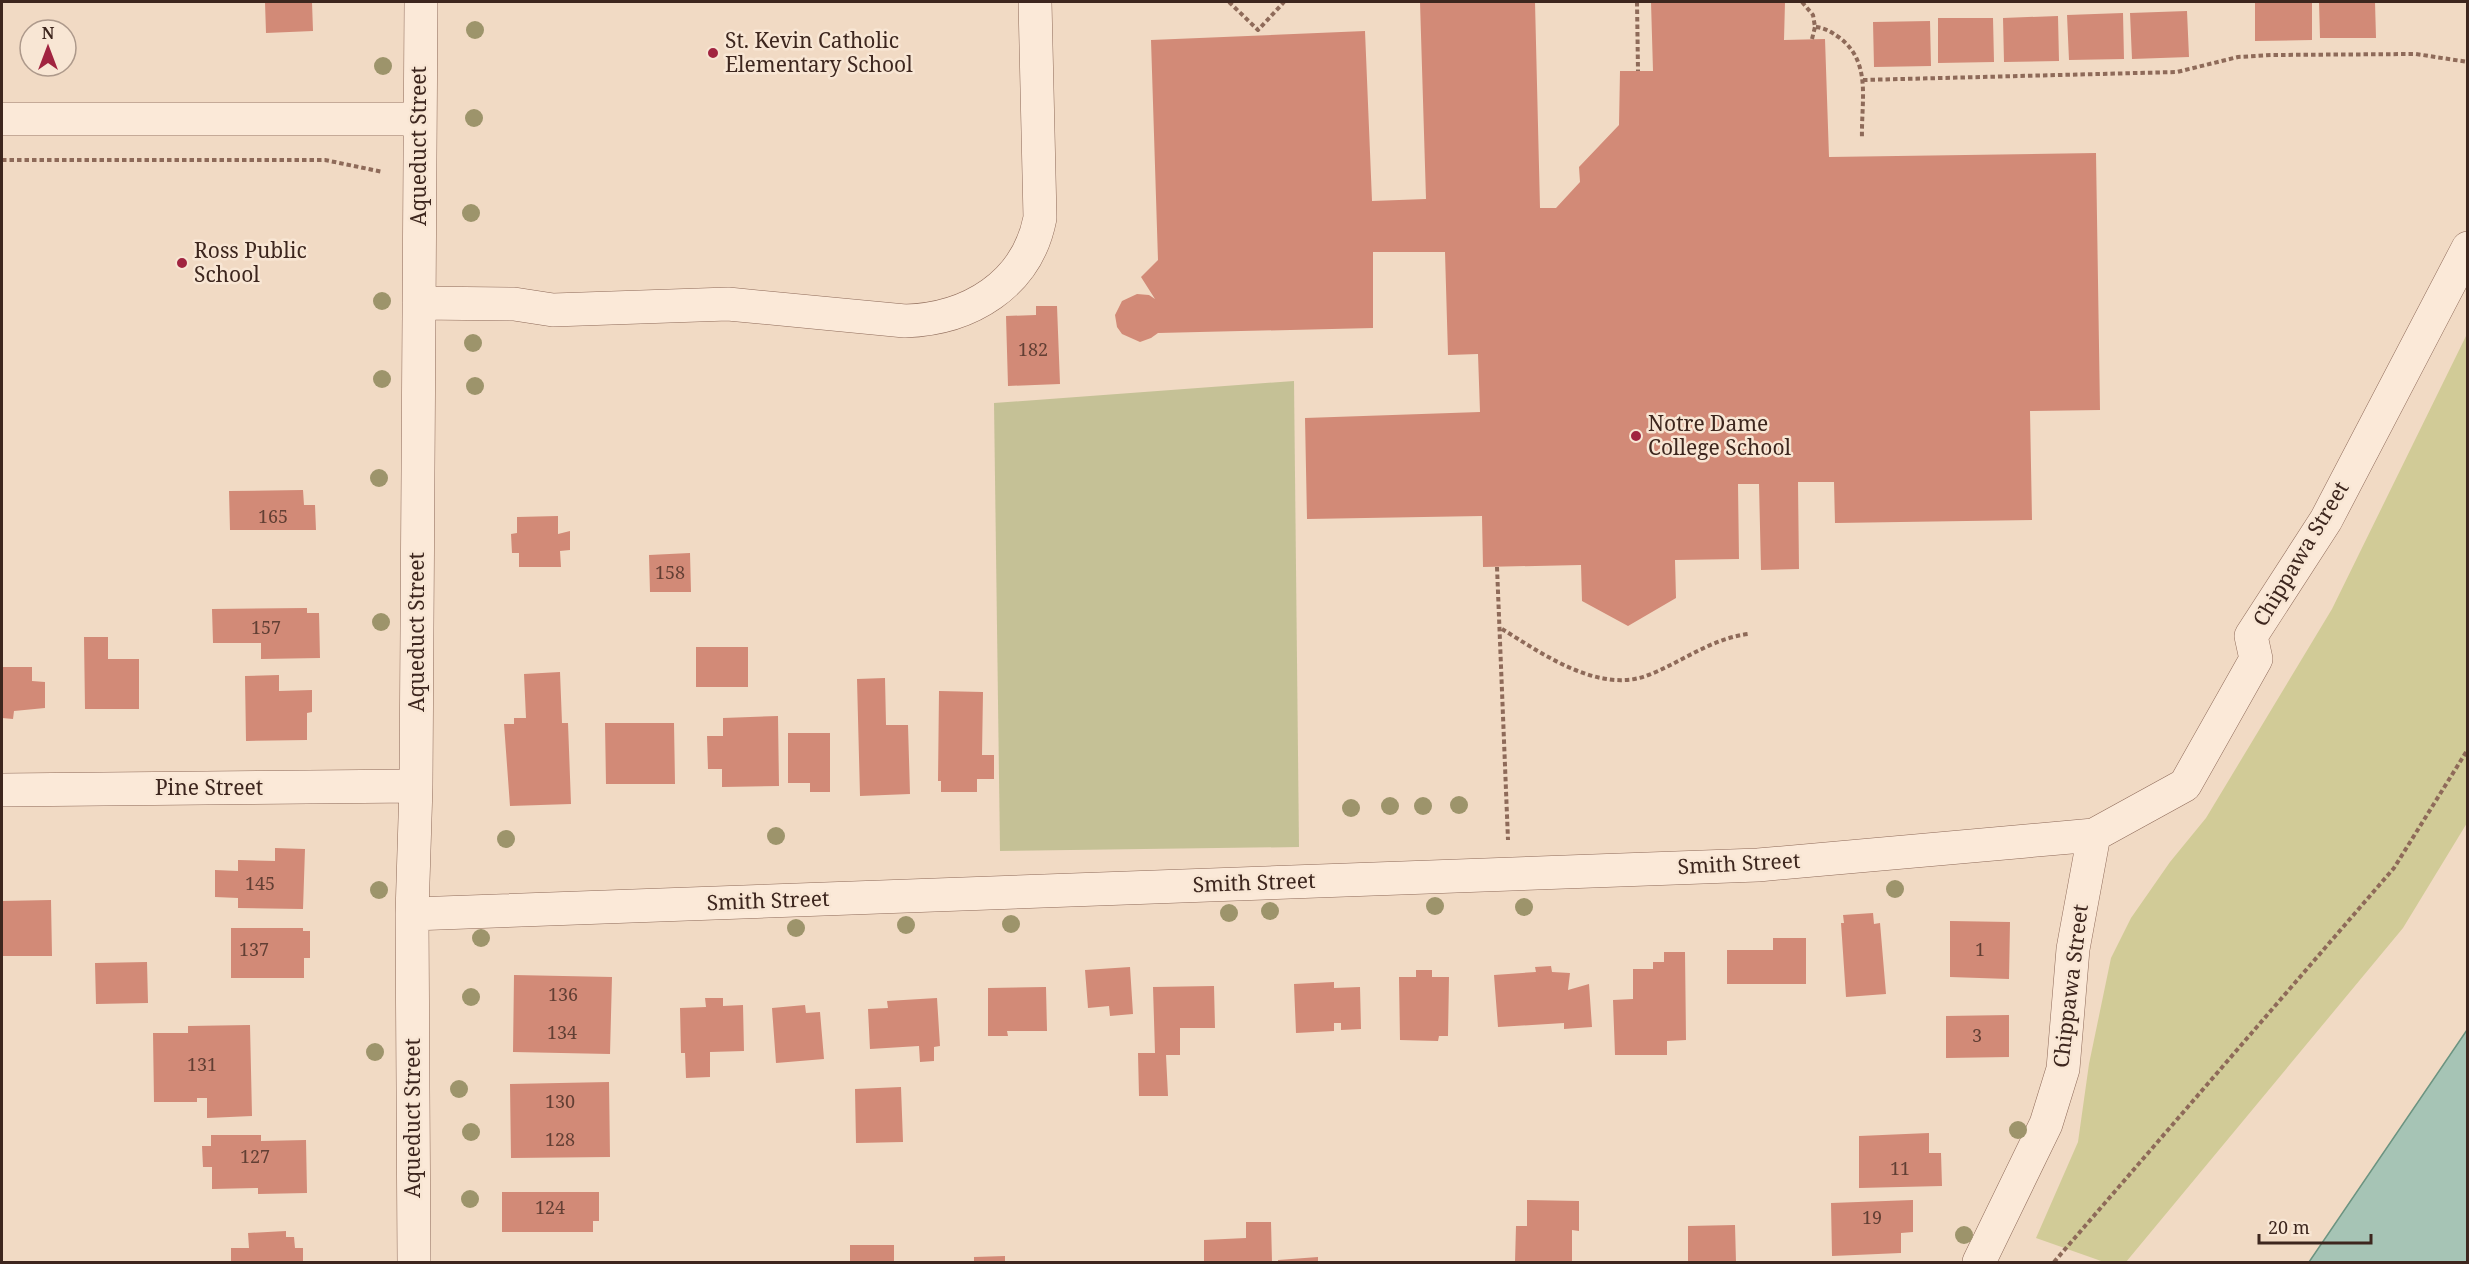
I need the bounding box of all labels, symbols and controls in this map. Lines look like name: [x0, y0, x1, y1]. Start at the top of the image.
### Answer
north arrow: [18, 18, 78, 78]
text: N: [42, 22, 55, 44]
place label: St. Kevin Catholic Elementary School: [725, 26, 913, 78]
marker: St. Kevin Catholic Elementary School: [706, 46, 720, 60]
street label: Aqueduct Street: [404, 66, 432, 226]
place label: Ross Public School: [194, 236, 307, 288]
marker: Ross Public School: [175, 256, 189, 270]
house number: 182: [1018, 337, 1048, 361]
place label: Notre Dame College School: [1648, 409, 1792, 461]
marker: Notre Dame College School: [1629, 429, 1643, 443]
street label: Chippawa Street: [2246, 476, 2355, 631]
house number: 165: [258, 504, 288, 528]
street label: Aqueduct Street: [402, 552, 430, 712]
house number: 158: [655, 560, 685, 584]
house number: 157: [251, 615, 281, 639]
street label: Pine Street: [155, 773, 263, 801]
street label: Smith Street: [1677, 846, 1801, 880]
street label: Smith Street: [1192, 866, 1316, 898]
house number: 145: [245, 871, 275, 895]
street label: Smith Street: [706, 884, 830, 916]
street label: Chippawa Street: [2046, 903, 2094, 1069]
house number: 137: [239, 937, 269, 961]
house number: 1: [1975, 937, 1985, 961]
house number: 136: [548, 982, 578, 1006]
house number: 134: [547, 1020, 577, 1044]
house number: 3: [1972, 1023, 1982, 1047]
street label: Aqueduct Street: [398, 1038, 426, 1198]
house number: 131: [187, 1052, 217, 1076]
house number: 130: [545, 1089, 575, 1113]
house number: 128: [545, 1127, 575, 1151]
house number: 127: [240, 1144, 270, 1168]
house number: 11: [1890, 1156, 1910, 1180]
house number: 124: [535, 1195, 565, 1219]
house number: 19: [1862, 1205, 1882, 1229]
scale bar: [2259, 1207, 2372, 1245]
text: 20 m: [2268, 1215, 2310, 1239]

